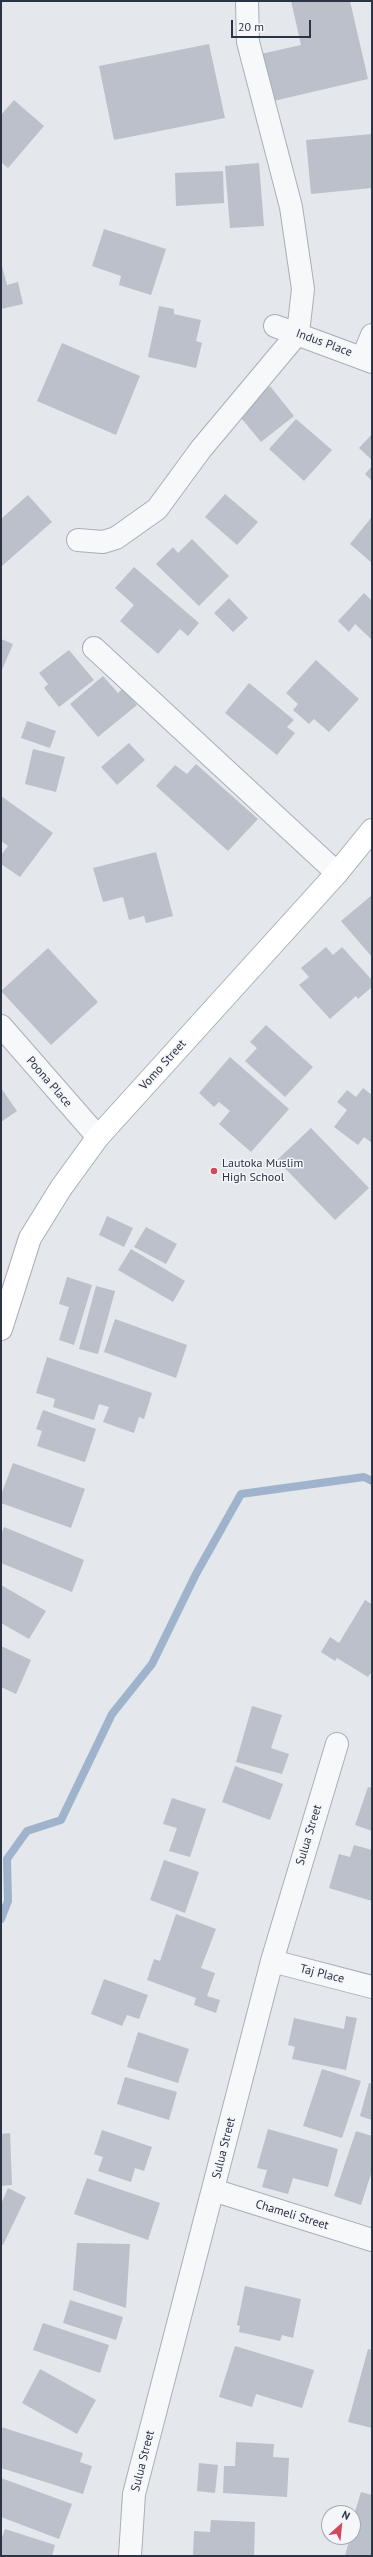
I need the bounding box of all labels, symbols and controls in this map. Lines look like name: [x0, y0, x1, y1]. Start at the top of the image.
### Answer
scale bar: [233, 12, 313, 38]
text: 20 m: [238, 19, 264, 34]
street label: Indus Place: [294, 326, 354, 360]
street label: Vomo Street: [137, 1037, 189, 1093]
street label: Poona Place: [23, 1054, 75, 1110]
place label: Lautoka Muslim High School: [222, 1157, 303, 1185]
marker: Lautoka Muslim High School: [209, 1166, 219, 1176]
street label: Sulua Street: [293, 1803, 325, 1867]
street label: Taj Place: [298, 1962, 346, 1986]
street label: Sulua Street: [209, 2116, 239, 2180]
street label: Chameli Street: [254, 2197, 330, 2233]
street label: Sulua Street: [128, 2429, 158, 2493]
north arrow: [321, 2505, 361, 2545]
text: N: [340, 2507, 352, 2523]

